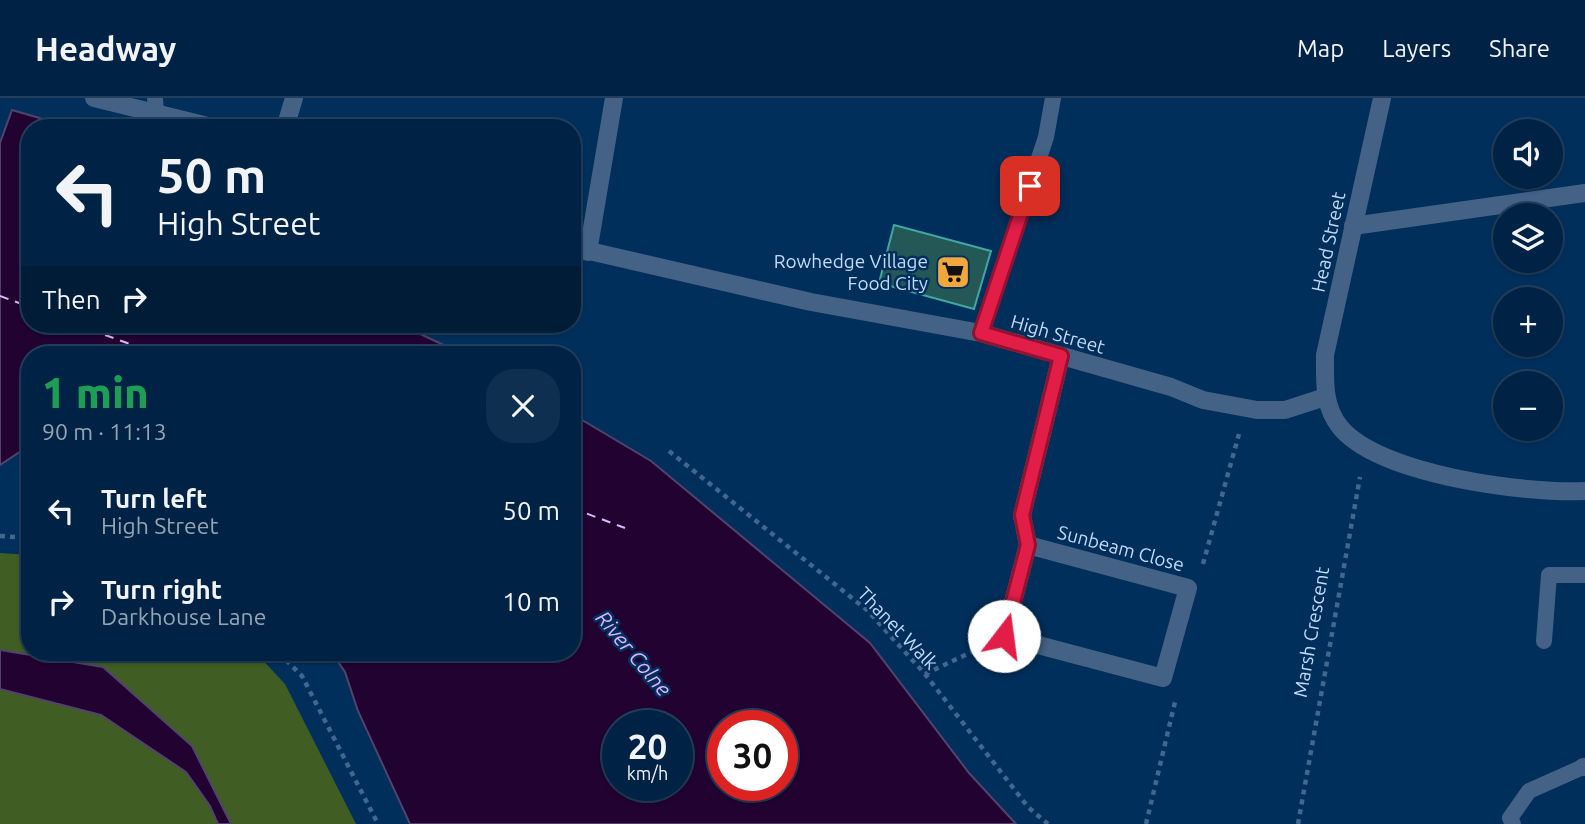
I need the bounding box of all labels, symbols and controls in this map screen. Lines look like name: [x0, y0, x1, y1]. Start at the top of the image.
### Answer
text: Headway: [35, 30, 176, 67]
text: Map: [1297, 35, 1344, 62]
text: Layers: [1382, 35, 1451, 62]
text: Share: [1489, 35, 1550, 62]
map controls: [1493, 119, 1563, 441]
button: sound: [1493, 119, 1563, 189]
icon: left: [42, 147, 133, 238]
text: 50 m: [157, 147, 266, 202]
pin: [1000, 156, 1060, 216]
icon: arrive: [1011, 167, 1049, 205]
street label: Head Street: [1307, 189, 1349, 294]
button: layers: [1493, 203, 1563, 273]
text: High Street: [157, 205, 320, 241]
place label: Rowhedge Village Food City: [774, 250, 928, 294]
supermarket icon: Rowhedge Village Food City: [934, 253, 972, 291]
icon: right: [115, 280, 153, 318]
text: Then: [42, 285, 101, 314]
button: +: [1493, 287, 1563, 357]
street label: High Street: [1008, 310, 1108, 358]
text: 1 min: [42, 369, 149, 416]
button: close: [486, 369, 560, 443]
button: −: [1493, 371, 1563, 441]
text: 90 m · 11:13: [42, 419, 167, 444]
text: Turn left: [101, 484, 207, 513]
icon: left: [42, 492, 80, 530]
text: 50 m: [502, 496, 560, 525]
text: High Street: [101, 513, 218, 538]
street label: Sunbeam Close: [1055, 521, 1187, 575]
street label: Marsh Crescent: [1289, 565, 1333, 699]
text: Turn right: [101, 575, 222, 604]
street label: Thanet Walk: [853, 582, 943, 674]
icon: right: [42, 583, 80, 621]
text: 10 m: [502, 587, 560, 616]
position arrow: [967, 599, 1041, 673]
text: Darkhouse Lane: [101, 604, 266, 629]
water label: River Colne: [591, 606, 677, 701]
speed limit sign: 30: [707, 710, 798, 801]
text: 20: [628, 726, 667, 766]
text: km/h: [627, 763, 668, 783]

